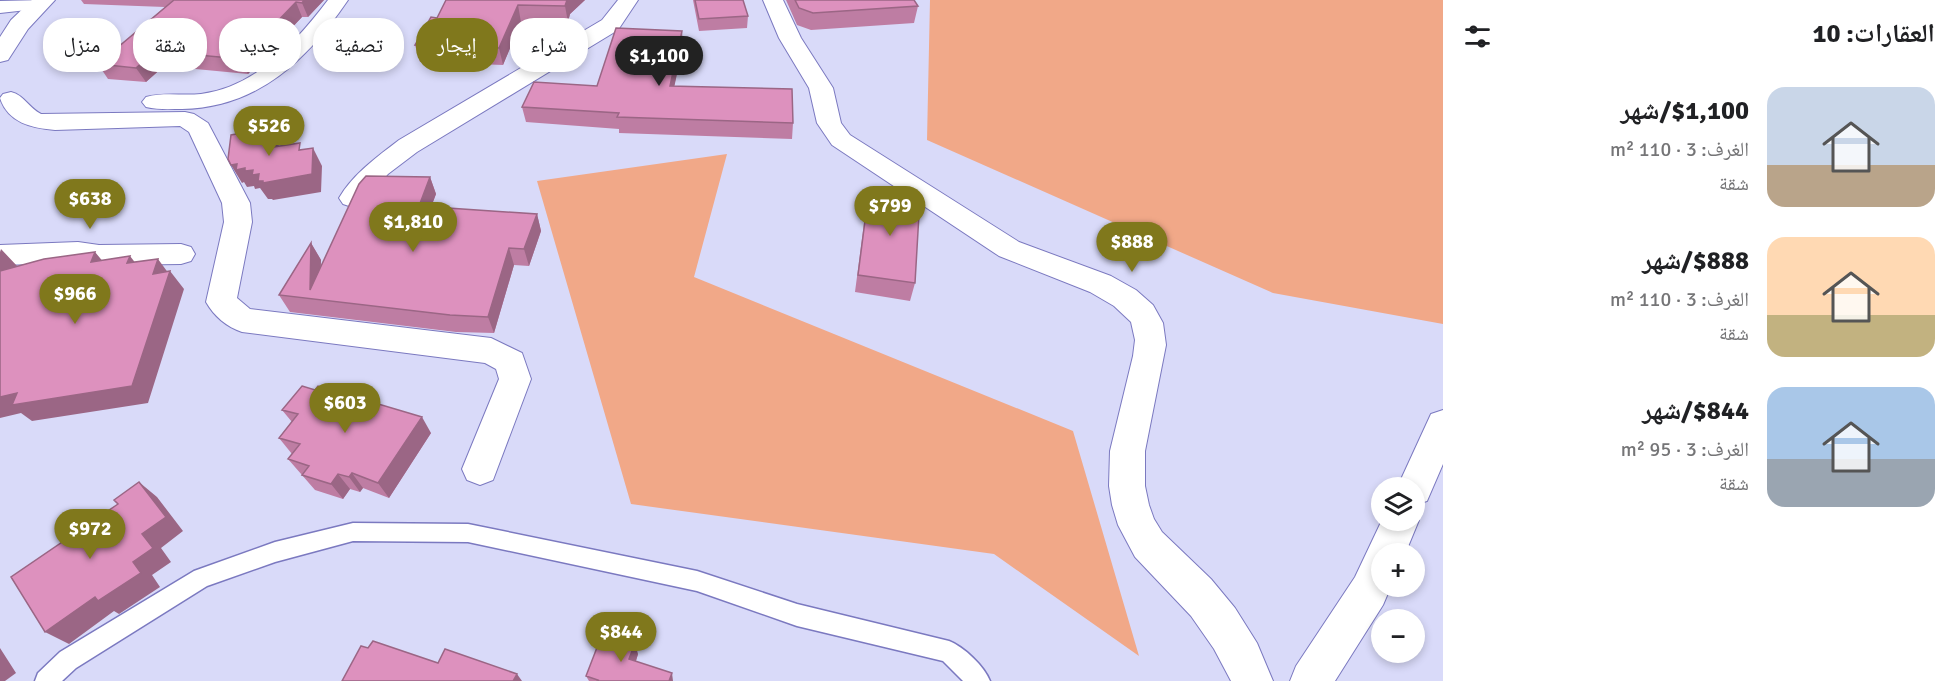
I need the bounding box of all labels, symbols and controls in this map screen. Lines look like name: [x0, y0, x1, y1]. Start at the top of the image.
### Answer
chip: منزل: [43, 18, 121, 72]
chip: شقة: [133, 18, 207, 72]
chip: جديد: [219, 18, 301, 72]
chip: تصفية: [313, 18, 404, 72]
chip: إيجار: [416, 18, 498, 72]
chip: شراء: [510, 18, 588, 72]
text: العقارات: 10: [1813, 18, 1935, 50]
icon: filters: [1461, 20, 1494, 53]
pin: $1,100: [610, 36, 708, 87]
text: $1,100: [629, 43, 689, 68]
text: $1,100/شهر: [1621, 95, 1749, 127]
pin: $526: [233, 106, 305, 157]
icon: home: [1815, 111, 1887, 183]
text: $526: [247, 113, 291, 138]
text: الغرف: 3 · 110 m²: [1610, 137, 1749, 162]
text: شقة: [1719, 171, 1749, 196]
pin: $638: [54, 179, 126, 230]
text: $638: [68, 186, 112, 211]
pin: $799: [854, 186, 926, 237]
text: $799: [868, 193, 912, 218]
pin: $1,810: [364, 202, 462, 253]
text: $1,810: [383, 209, 443, 234]
pin: $888: [1096, 222, 1168, 273]
text: $888: [1110, 229, 1154, 254]
text: $888/شهر: [1642, 245, 1749, 277]
icon: home: [1815, 261, 1887, 333]
pin: $966: [39, 274, 111, 325]
text: $966: [53, 281, 97, 306]
text: الغرف: 3 · 110 m²: [1610, 287, 1749, 312]
text: شقة: [1719, 321, 1749, 346]
pin: $603: [309, 383, 381, 434]
text: $603: [323, 390, 367, 415]
text: $844/شهر: [1642, 395, 1749, 427]
icon: home: [1815, 411, 1887, 483]
text: الغرف: 3 · 95 m²: [1621, 437, 1749, 462]
text: شقة: [1719, 471, 1749, 496]
map controls: [1371, 477, 1425, 663]
button: layers: [1371, 477, 1425, 531]
pin: $972: [54, 509, 126, 560]
text: $972: [68, 516, 112, 541]
button: +: [1371, 543, 1425, 597]
button: −: [1371, 609, 1425, 663]
pin: $844: [585, 612, 657, 663]
text: $844: [599, 619, 643, 644]

